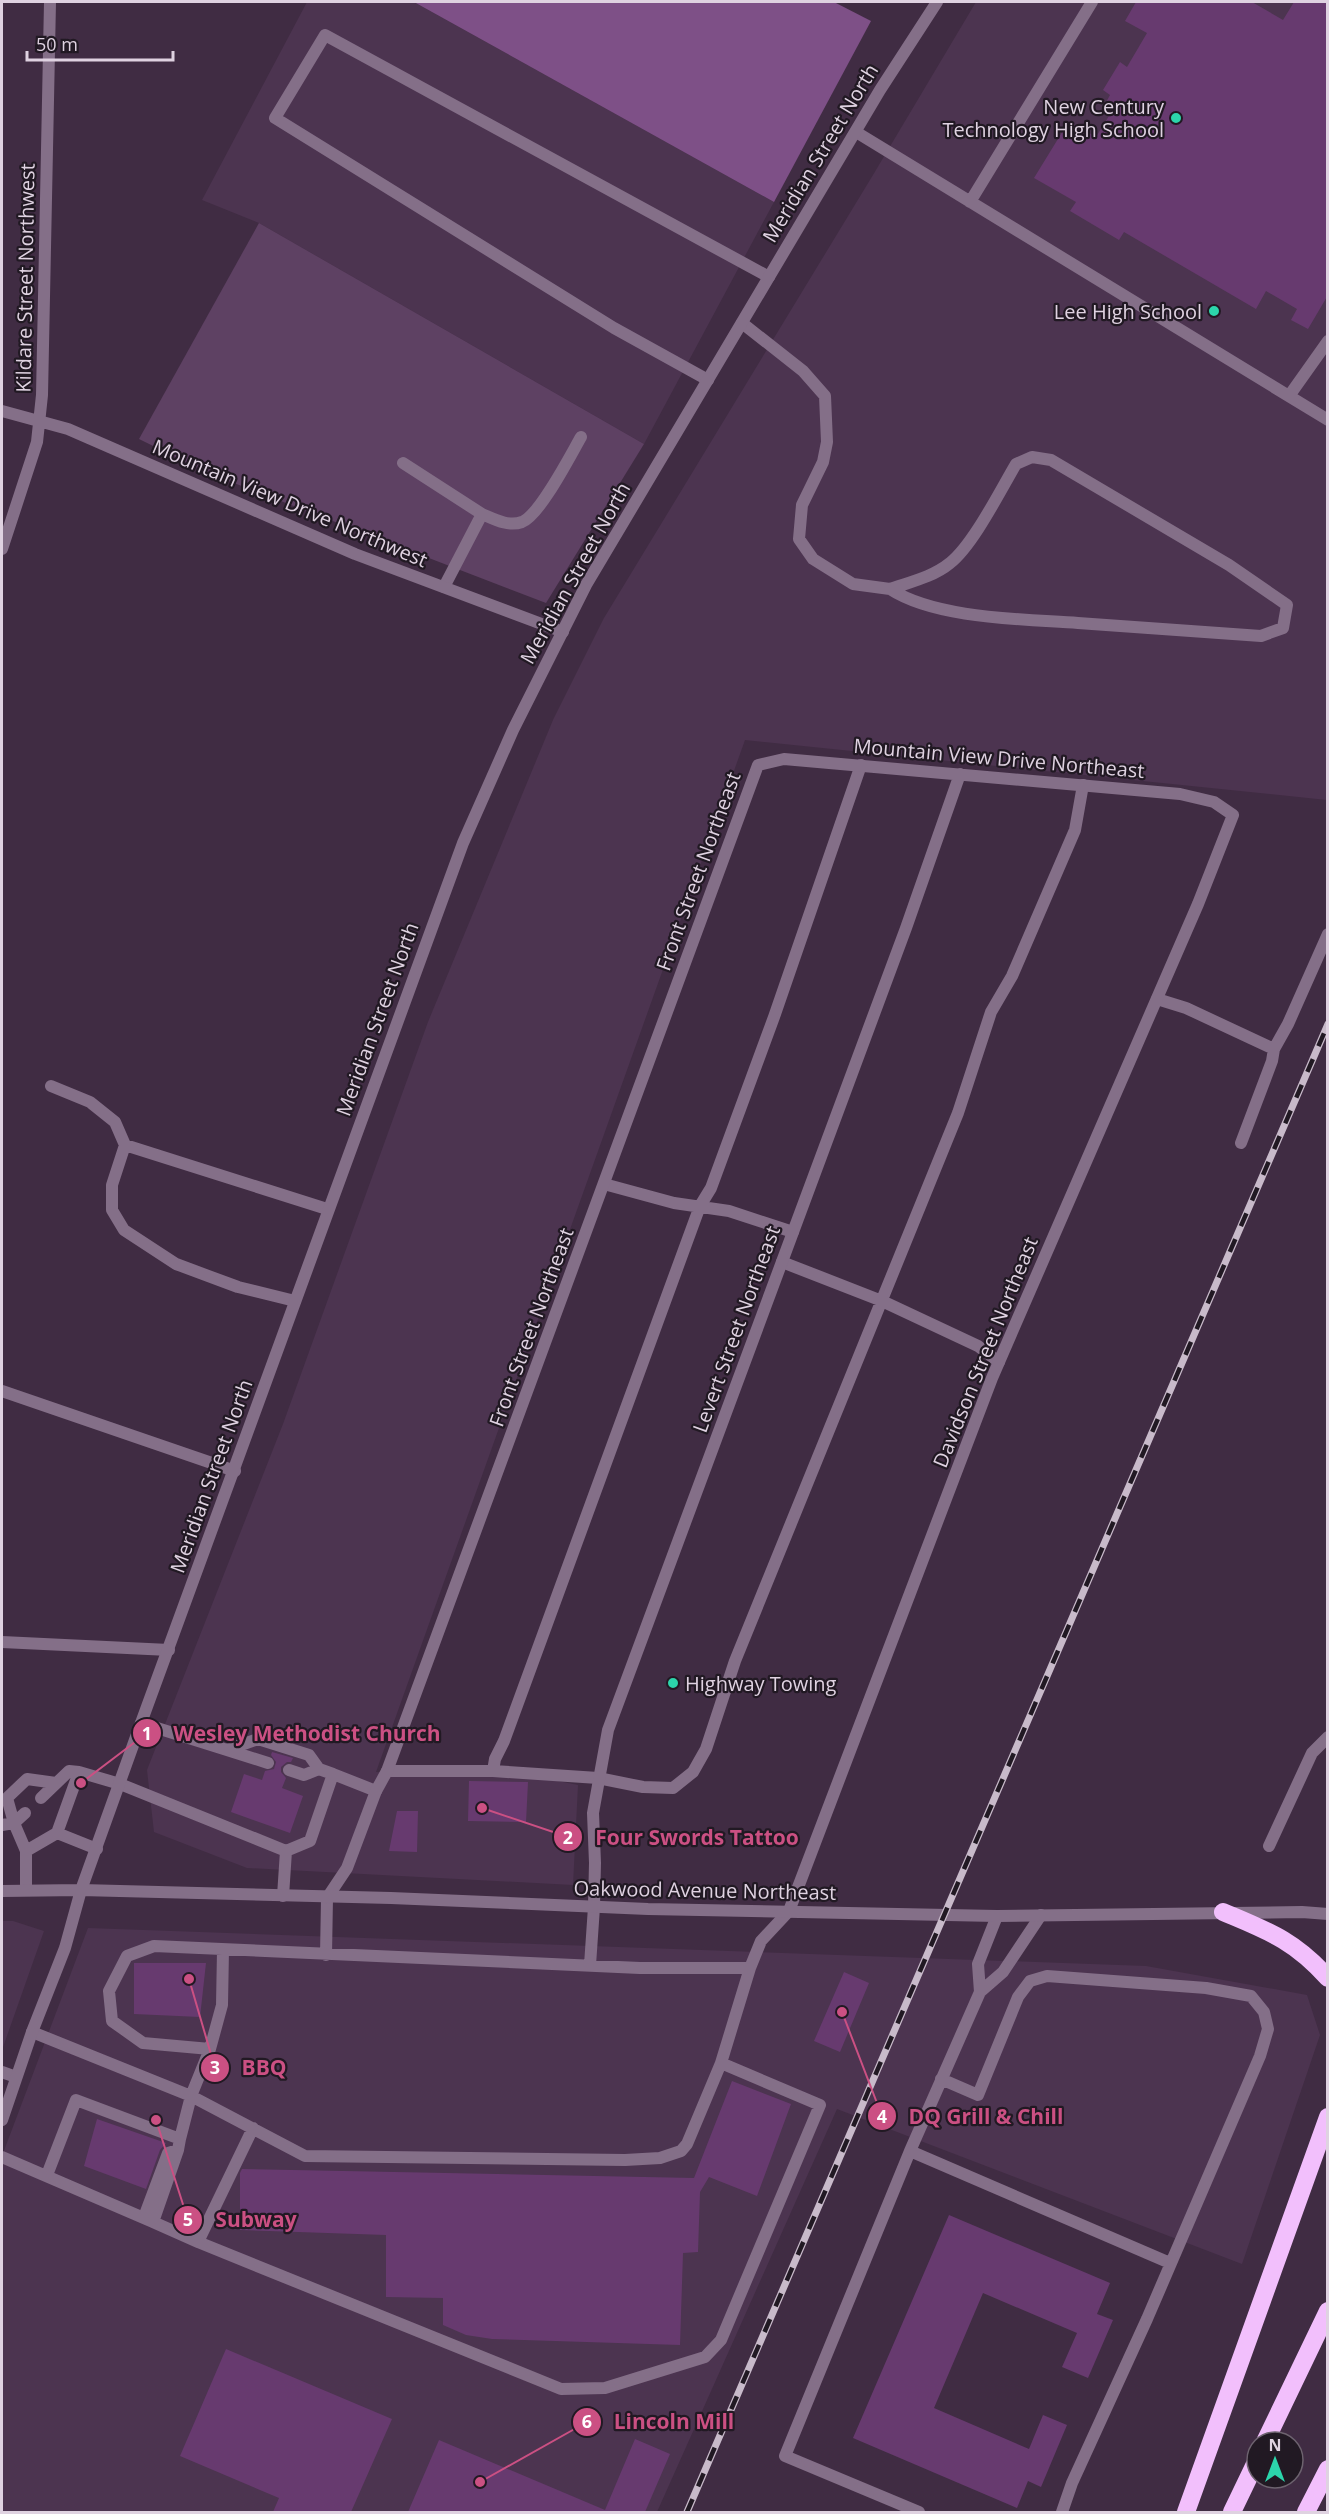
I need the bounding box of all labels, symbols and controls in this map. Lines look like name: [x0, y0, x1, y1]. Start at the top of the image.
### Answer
scale bar: [27, 24, 172, 62]
text: 50 m: [36, 32, 78, 56]
street label: Meridian Street North: [756, 59, 884, 247]
place label: New Century Technology High School: [942, 93, 1165, 143]
marker: New Century Technology High School: [1169, 111, 1183, 125]
street label: Kildare Street Northwest: [10, 163, 40, 393]
place label: Lee High School: [1054, 298, 1202, 325]
marker: Lee High School: [1207, 304, 1221, 318]
street label: Mountain View Drive Northwest: [148, 433, 432, 573]
street label: Meridian Street North: [514, 477, 636, 669]
street label: Mountain View Drive Northeast: [852, 732, 1146, 784]
street label: Front Street Northeast: [649, 768, 747, 974]
street label: Meridian Street North: [329, 919, 425, 1119]
street label: Levert Street Northeast: [686, 1222, 786, 1436]
street label: Front Street Northeast: [482, 1224, 580, 1430]
street label: Davidson Street Northeast: [926, 1233, 1044, 1471]
street label: Meridian Street North: [163, 1376, 259, 1576]
place label: Highway Towing: [685, 1670, 837, 1697]
marker: Highway Towing: [666, 1676, 680, 1690]
callout: Wesley Methodist Church: [132, 1714, 453, 1753]
text: Wesley Methodist Church: [173, 1719, 441, 1747]
text: 1: [142, 1721, 152, 1745]
callout: Four Swords Tattoo: [553, 1818, 811, 1857]
text: Four Swords Tattoo: [595, 1823, 799, 1851]
text: 2: [563, 1825, 573, 1849]
street label: Oakwood Avenue Northeast: [573, 1874, 837, 1906]
callout: BBQ: [200, 2048, 298, 2087]
text: BBQ: [242, 2053, 286, 2081]
text: 3: [210, 2055, 220, 2079]
callout: DQ Grill & Chill: [867, 2097, 1075, 2136]
text: DQ Grill & Chill: [909, 2102, 1063, 2130]
text: 4: [877, 2104, 887, 2128]
callout: Subway: [173, 2200, 308, 2239]
text: Subway: [215, 2205, 297, 2233]
text: 5: [183, 2207, 193, 2231]
callout: Lincoln Mill: [572, 2402, 746, 2441]
text: Lincoln Mill: [614, 2407, 734, 2435]
text: 6: [582, 2409, 592, 2433]
north arrow: [1245, 2430, 1305, 2490]
text: N: [1268, 2434, 1282, 2456]

